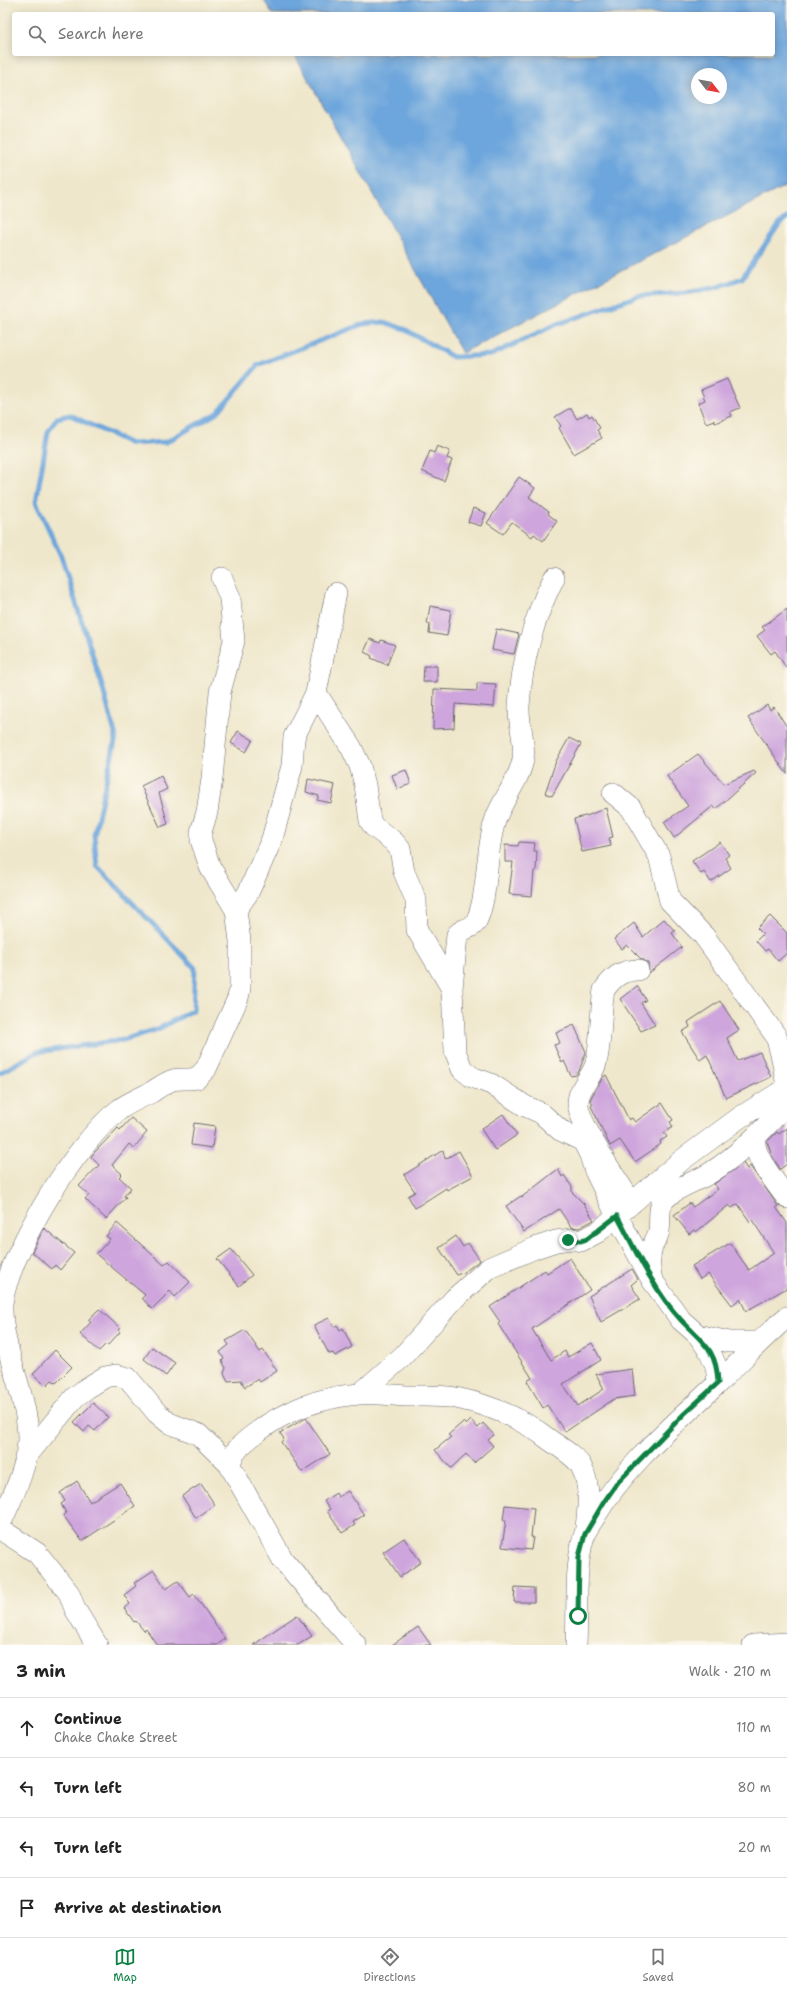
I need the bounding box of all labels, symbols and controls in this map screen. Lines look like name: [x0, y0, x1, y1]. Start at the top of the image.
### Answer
search box: [12, 12, 775, 56]
icon: search: [26, 23, 48, 45]
text: Search here: [58, 24, 144, 44]
north arrow: [691, 68, 727, 104]
route end: [559, 1231, 577, 1249]
route start: [569, 1607, 587, 1625]
text: 3 min: [16, 1660, 66, 1682]
text: Walk · 210 m: [689, 1663, 771, 1680]
text: Continue: [54, 1709, 122, 1729]
icon: ahead: [16, 1717, 38, 1739]
text: 110 m: [736, 1719, 771, 1736]
text: Chake Chake Street: [54, 1729, 177, 1746]
icon: left: [16, 1777, 38, 1799]
text: Turn left: [54, 1778, 122, 1798]
text: 80 m: [737, 1779, 771, 1796]
icon: left: [16, 1837, 38, 1859]
text: Turn left: [54, 1838, 122, 1858]
text: 20 m: [738, 1839, 771, 1856]
icon: arrive: [16, 1897, 38, 1919]
text: Arrive at destination: [54, 1898, 222, 1918]
tab: Map: [113, 1946, 137, 1985]
tab: Directions: [363, 1946, 416, 1985]
tab: Saved: [642, 1946, 674, 1985]

